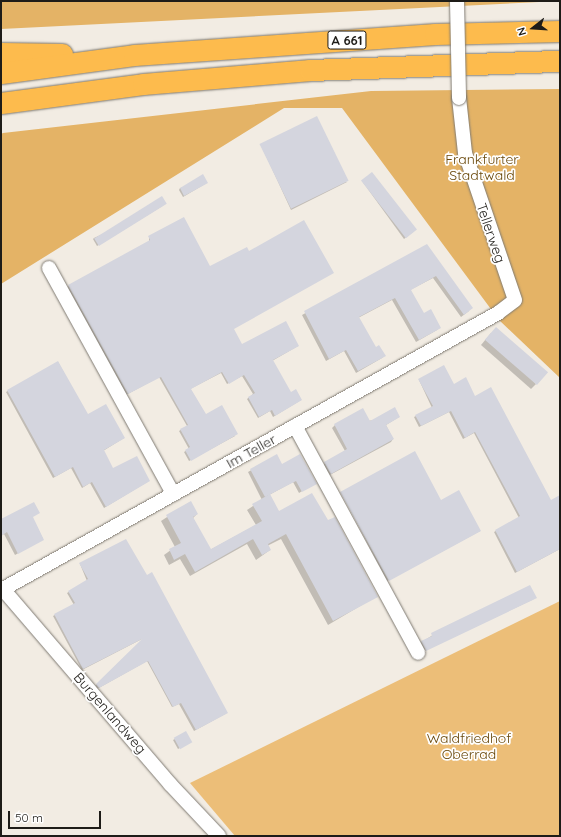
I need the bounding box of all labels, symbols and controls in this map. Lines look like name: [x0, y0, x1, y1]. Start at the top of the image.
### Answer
north arrow: [513, 8, 553, 48]
text: N: [514, 26, 529, 37]
road number: A 661: [327, 29, 367, 51]
park label: Frankfurter Stadtwald: [445, 151, 519, 184]
street label: Tellerweg: [473, 201, 509, 265]
street label: Im Teller: [223, 430, 279, 472]
street label: Burgenlandweg: [70, 669, 150, 757]
park label: Waldfriedhof Oberrad: [427, 730, 511, 762]
scale bar: [10, 803, 103, 829]
text: 50 m: [15, 810, 43, 825]

